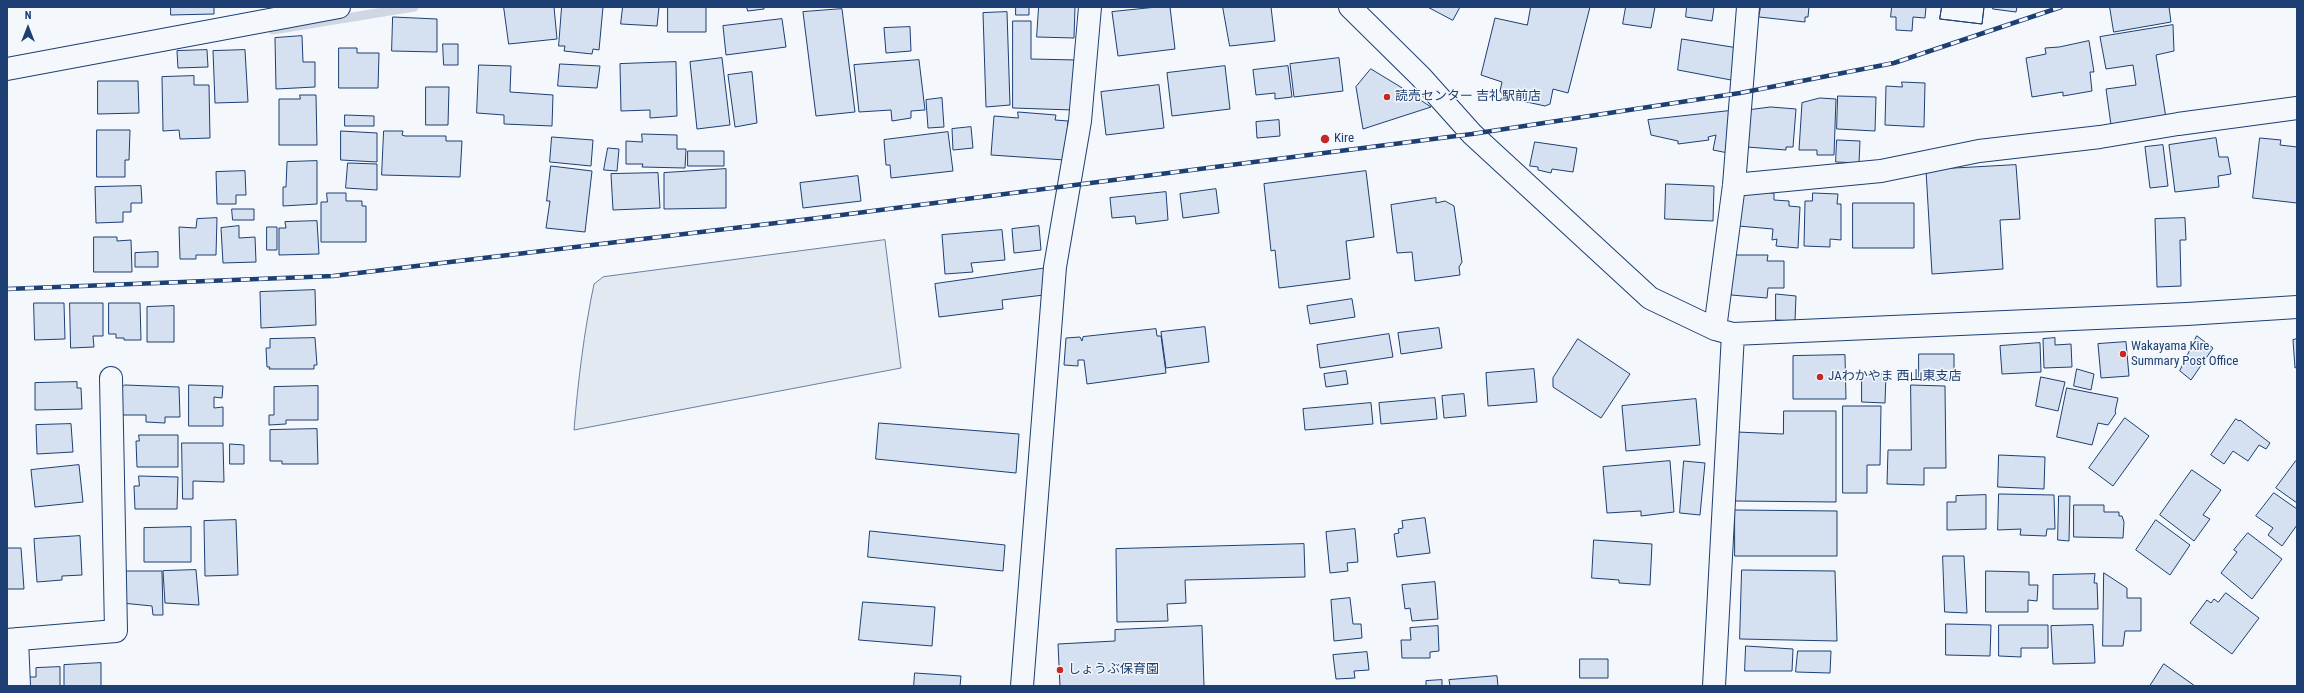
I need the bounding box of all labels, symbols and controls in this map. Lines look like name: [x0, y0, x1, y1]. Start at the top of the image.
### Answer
north arrow: [8, 8, 48, 48]
text: N: [25, 9, 31, 22]
place label: 読売センター 吉礼駅前店: [1395, 89, 1541, 105]
marker: 読売センター 吉礼駅前店: [1382, 92, 1392, 102]
place label: Kire: [1334, 131, 1354, 147]
marker: Kire: [1319, 133, 1331, 145]
place label: Wakayama Kire Summary Post Office: [2131, 339, 2238, 370]
marker: Wakayama Kire Summary Post Office: [2118, 349, 2128, 359]
place label: JAわかやま 西山東支店: [1828, 369, 1962, 385]
marker: JAわかやま 西山東支店: [1815, 372, 1825, 382]
place label: しょうぶ保育園: [1068, 662, 1159, 678]
marker: しょうぶ保育園: [1055, 665, 1065, 675]

